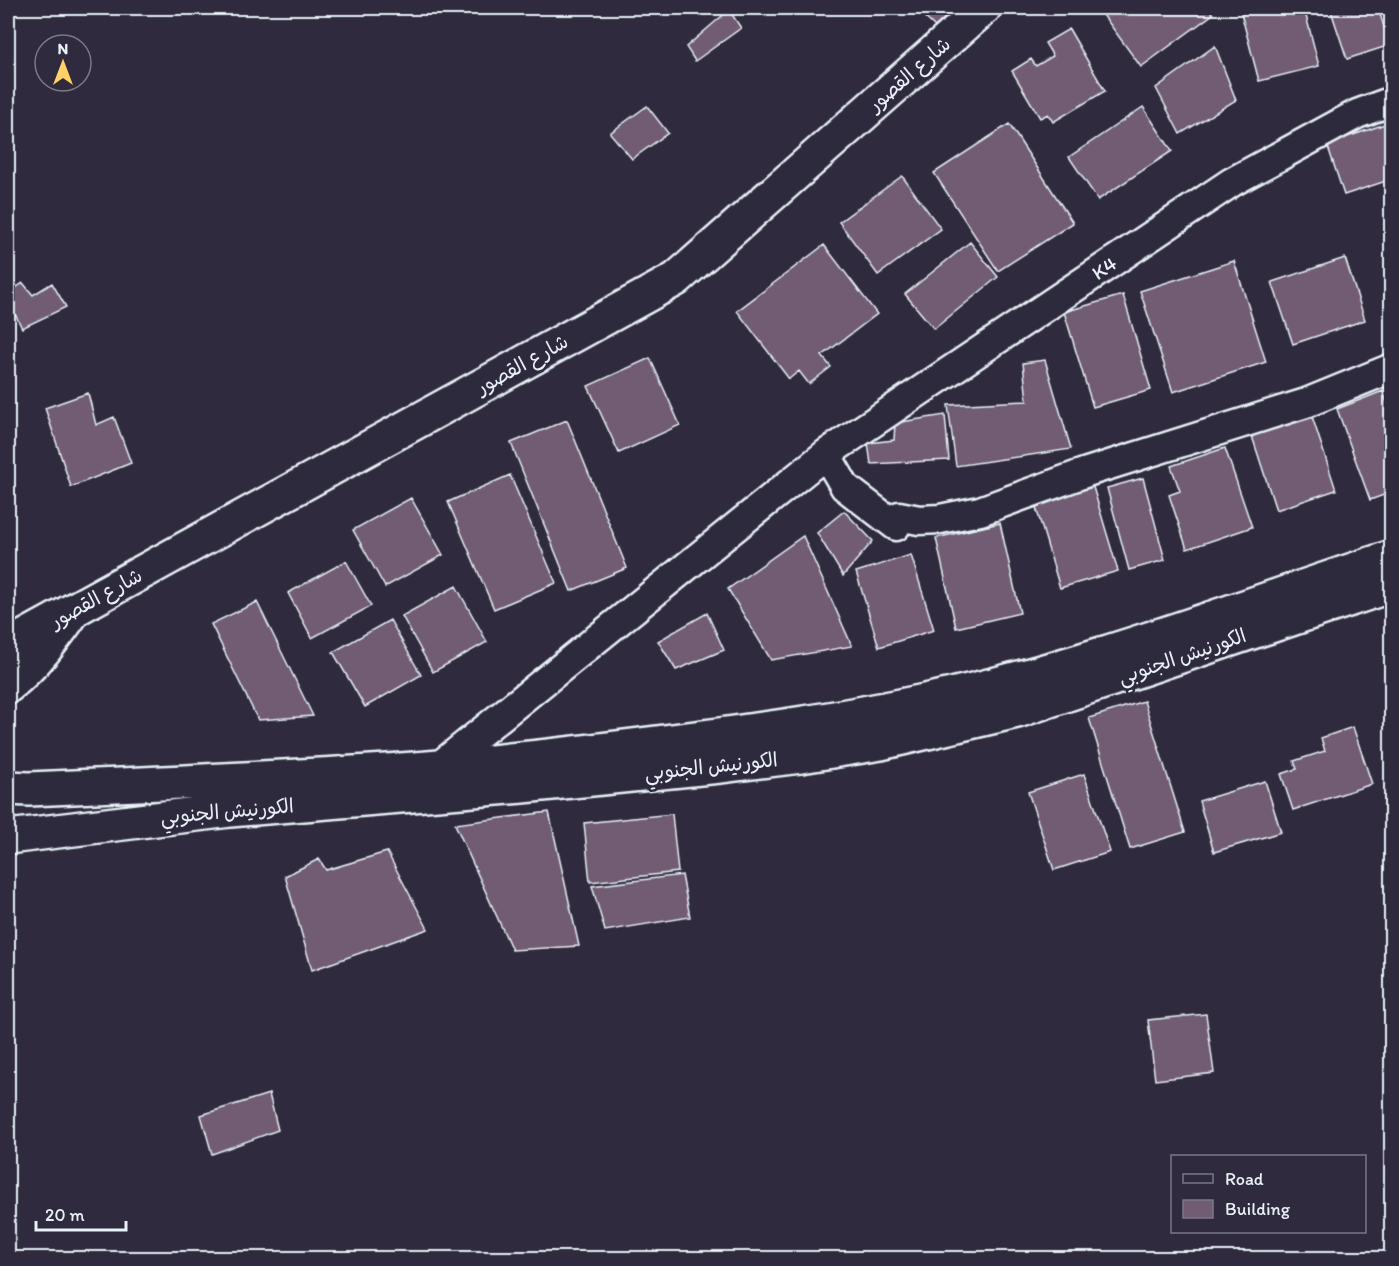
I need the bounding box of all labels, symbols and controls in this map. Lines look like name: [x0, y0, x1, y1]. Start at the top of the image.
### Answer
street label: شارع القصور: [861, 32, 956, 119]
north arrow: [33, 33, 93, 93]
text: N: [58, 39, 68, 58]
street label: K4: [1087, 251, 1121, 285]
street label: شارع القصور: [470, 329, 573, 402]
street label: شارع القصور: [44, 563, 147, 636]
street label: الكورنيش الجنوبي: [1115, 623, 1251, 695]
street label: الكورنيش الجنوبي: [643, 747, 779, 791]
street label: الكورنيش الجنوبي: [159, 793, 295, 835]
legend: [1171, 1155, 1366, 1233]
text: Road: [1225, 1168, 1264, 1190]
scale bar: [36, 1194, 126, 1232]
text: Building: [1225, 1198, 1291, 1220]
text: 20 m: [45, 1204, 85, 1226]

